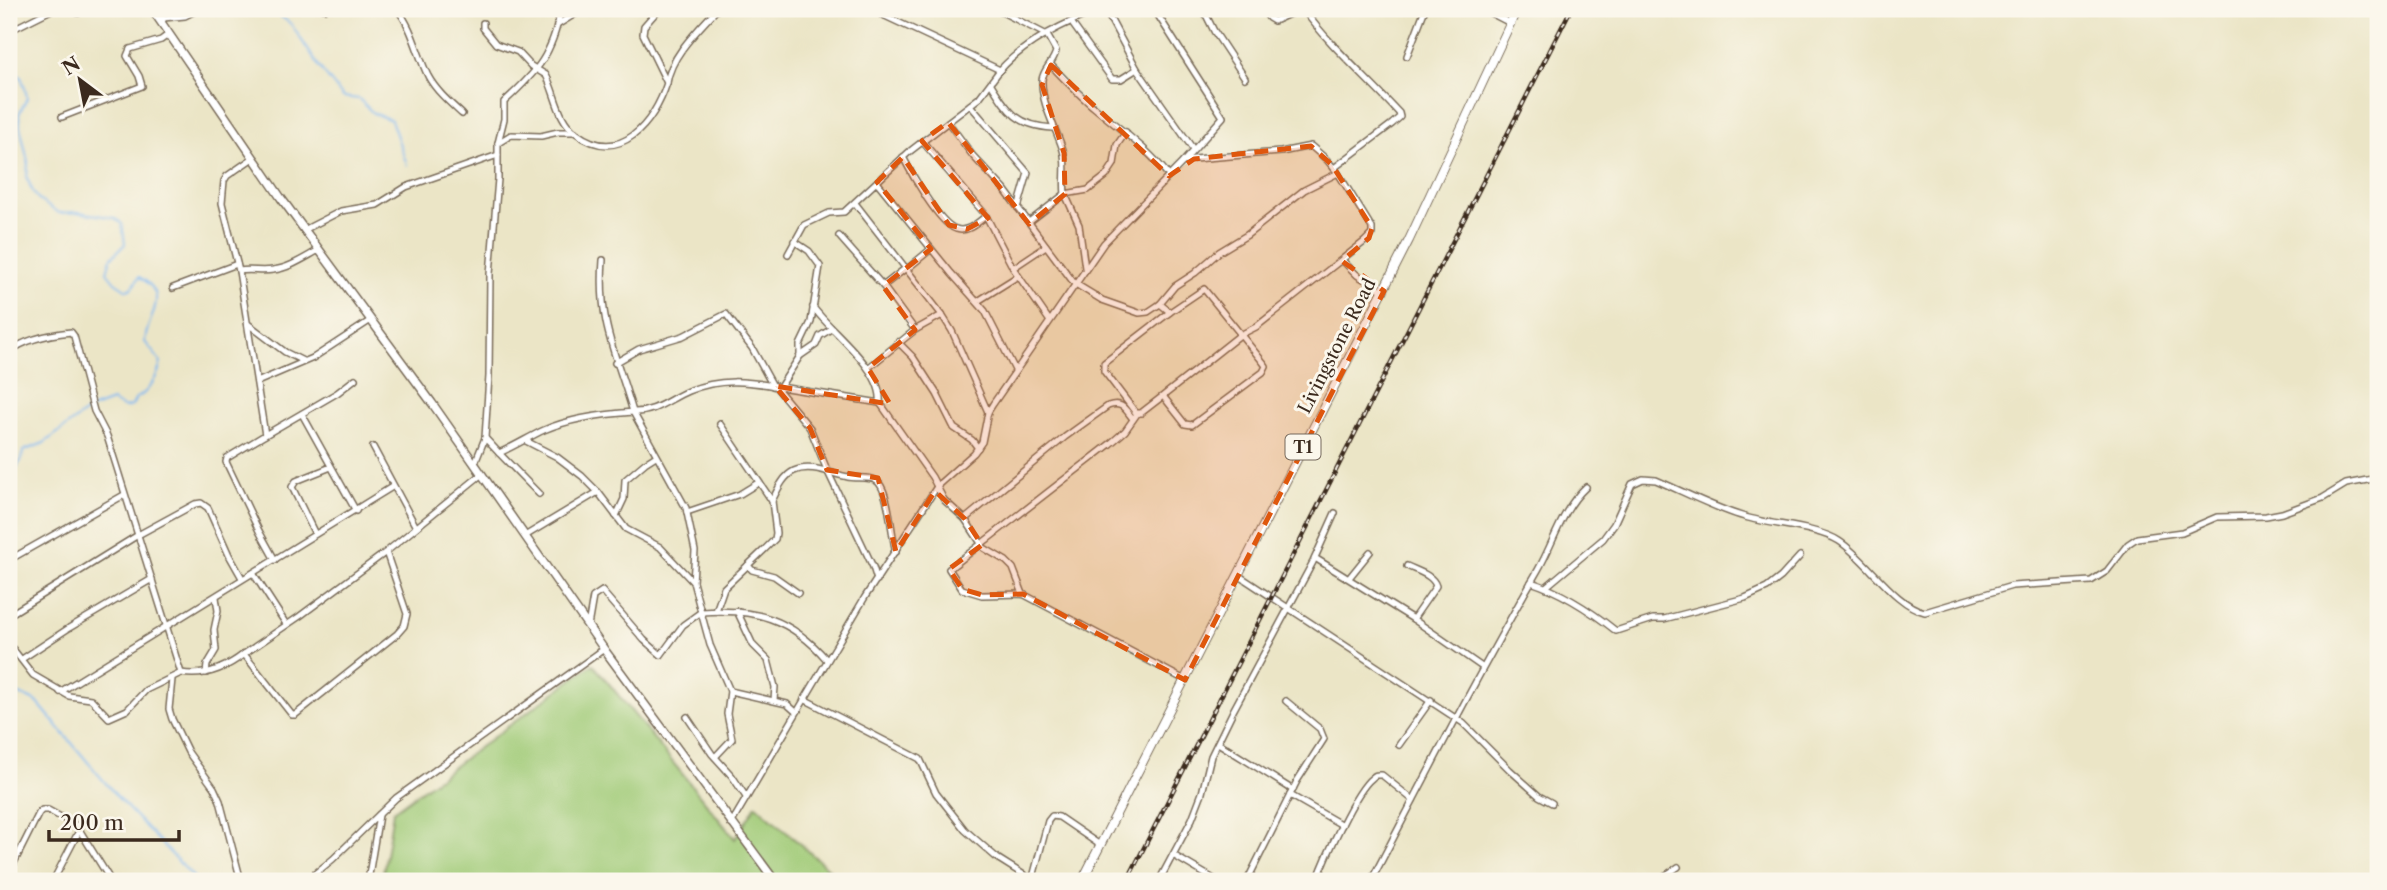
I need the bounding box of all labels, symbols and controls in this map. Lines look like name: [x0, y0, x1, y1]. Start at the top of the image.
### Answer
north arrow: [46, 46, 116, 116]
text: N: [58, 52, 84, 80]
street label: Livingstone Road: [1293, 275, 1381, 417]
road number: T1: [1286, 434, 1320, 460]
scale bar: [49, 799, 178, 843]
text: 200 m: [60, 810, 124, 835]

